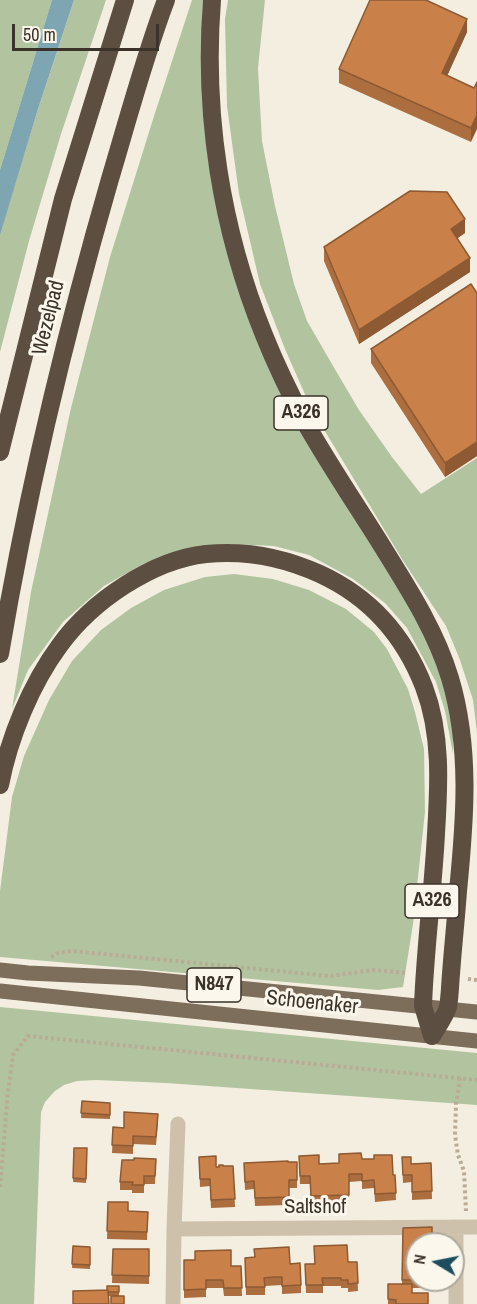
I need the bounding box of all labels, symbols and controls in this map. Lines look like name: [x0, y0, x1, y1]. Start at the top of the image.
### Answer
scale bar: [15, 12, 162, 50]
text: 50 m: [23, 22, 56, 47]
street label: Wezelpad: [28, 278, 70, 358]
road number: A326: [274, 396, 328, 430]
road number: A326: [405, 884, 459, 918]
road number: N847: [187, 968, 241, 1002]
street label: Schoenaker: [265, 986, 359, 1020]
street label: Saltshof: [284, 1194, 346, 1220]
north arrow: [405, 1232, 465, 1292]
text: N: [408, 1253, 431, 1266]

